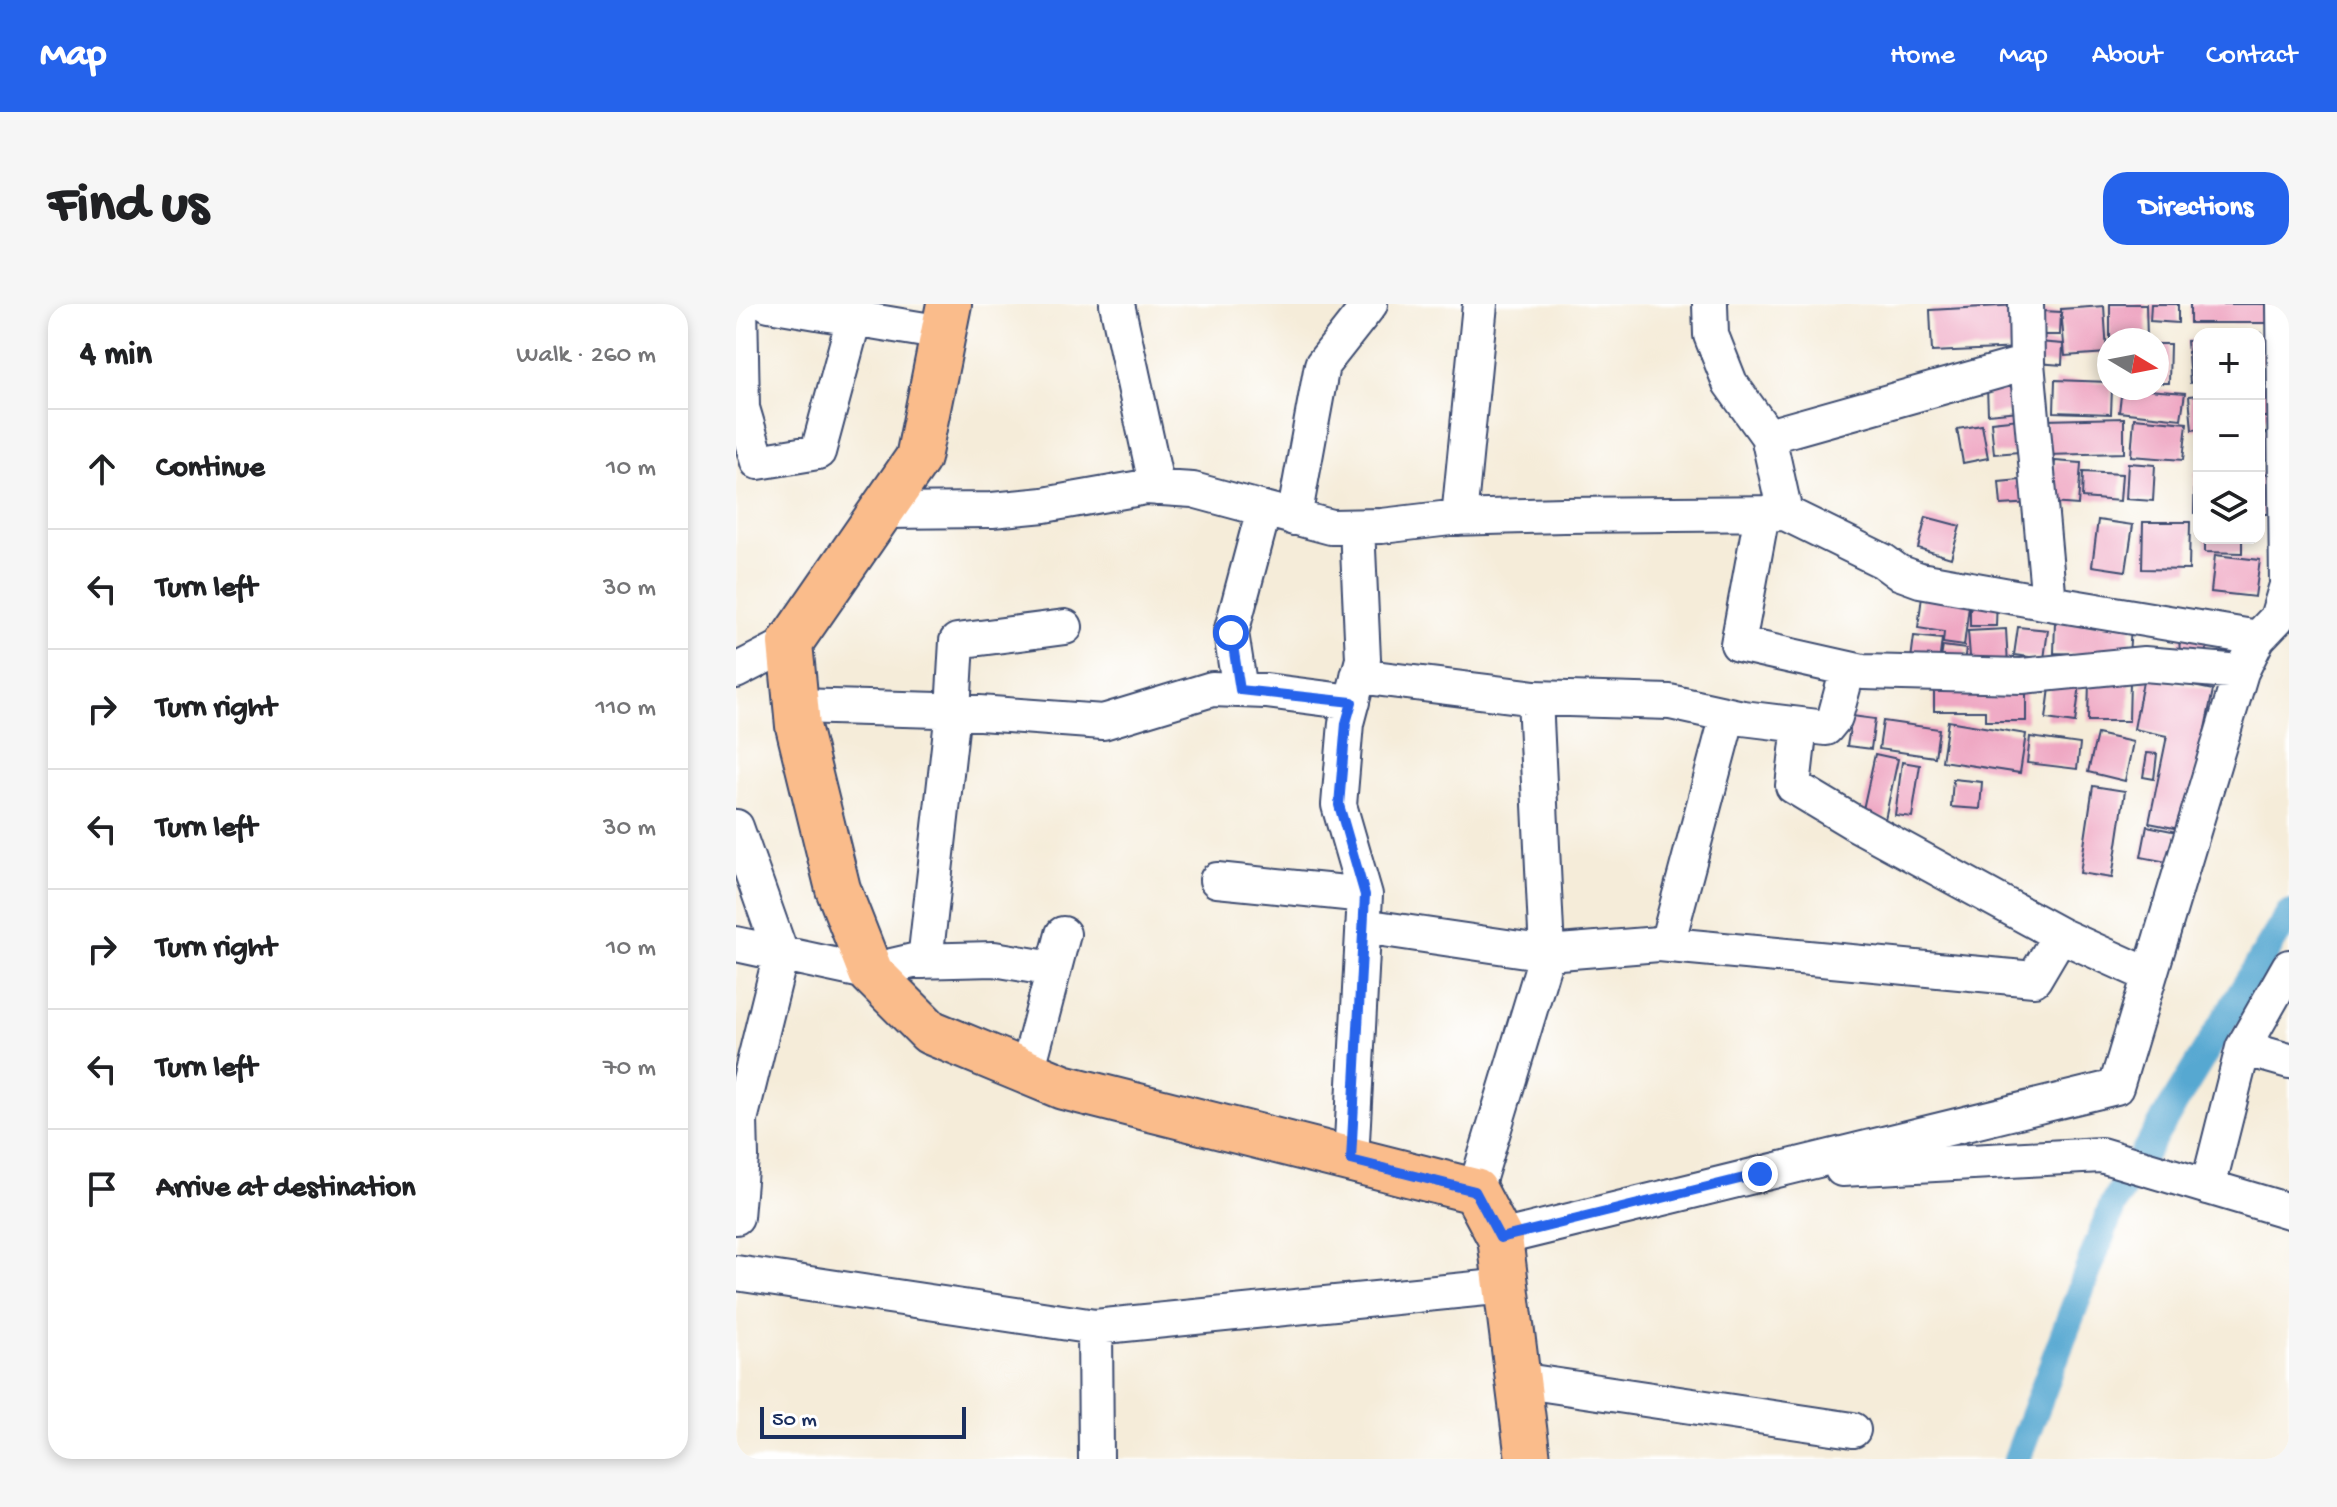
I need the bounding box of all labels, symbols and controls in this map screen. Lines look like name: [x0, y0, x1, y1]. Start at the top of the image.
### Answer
text: Map: [40, 34, 106, 78]
text: Home: [1890, 40, 1955, 73]
text: Map: [1999, 40, 2048, 73]
text: About: [2092, 40, 2162, 73]
text: Contact: [2206, 40, 2297, 73]
button: Directions: [2103, 172, 2289, 245]
text: Find us: [48, 175, 208, 241]
north arrow: [2097, 328, 2169, 400]
map controls: [2193, 328, 2265, 544]
button: +: [2193, 328, 2265, 400]
text: 4 min: [80, 336, 152, 376]
text: Walk · 260 m: [516, 341, 656, 372]
button: −: [2193, 400, 2265, 472]
icon: ahead: [80, 447, 124, 491]
text: Continue: [156, 452, 265, 487]
text: 10 m: [606, 454, 656, 485]
button: layers: [2193, 472, 2265, 544]
icon: left: [80, 567, 124, 611]
text: Turn left: [156, 572, 257, 607]
text: 30 m: [603, 574, 656, 605]
route start: [1213, 615, 1249, 651]
icon: right: [80, 687, 124, 731]
text: Turn right: [156, 692, 276, 727]
text: 110 m: [596, 694, 656, 725]
icon: left: [80, 807, 124, 851]
text: Turn left: [156, 812, 257, 847]
text: 30 m: [603, 814, 656, 845]
icon: right: [80, 927, 124, 971]
text: Turn right: [156, 932, 276, 967]
text: 10 m: [606, 934, 656, 965]
icon: left: [80, 1047, 124, 1091]
text: Turn left: [156, 1052, 257, 1087]
text: 70 m: [603, 1054, 656, 1085]
route end: [1742, 1156, 1778, 1192]
icon: arrive: [80, 1167, 124, 1211]
text: Arrive at destination: [156, 1172, 416, 1207]
scale bar: [760, 1403, 966, 1439]
text: 50 m: [772, 1408, 817, 1434]

